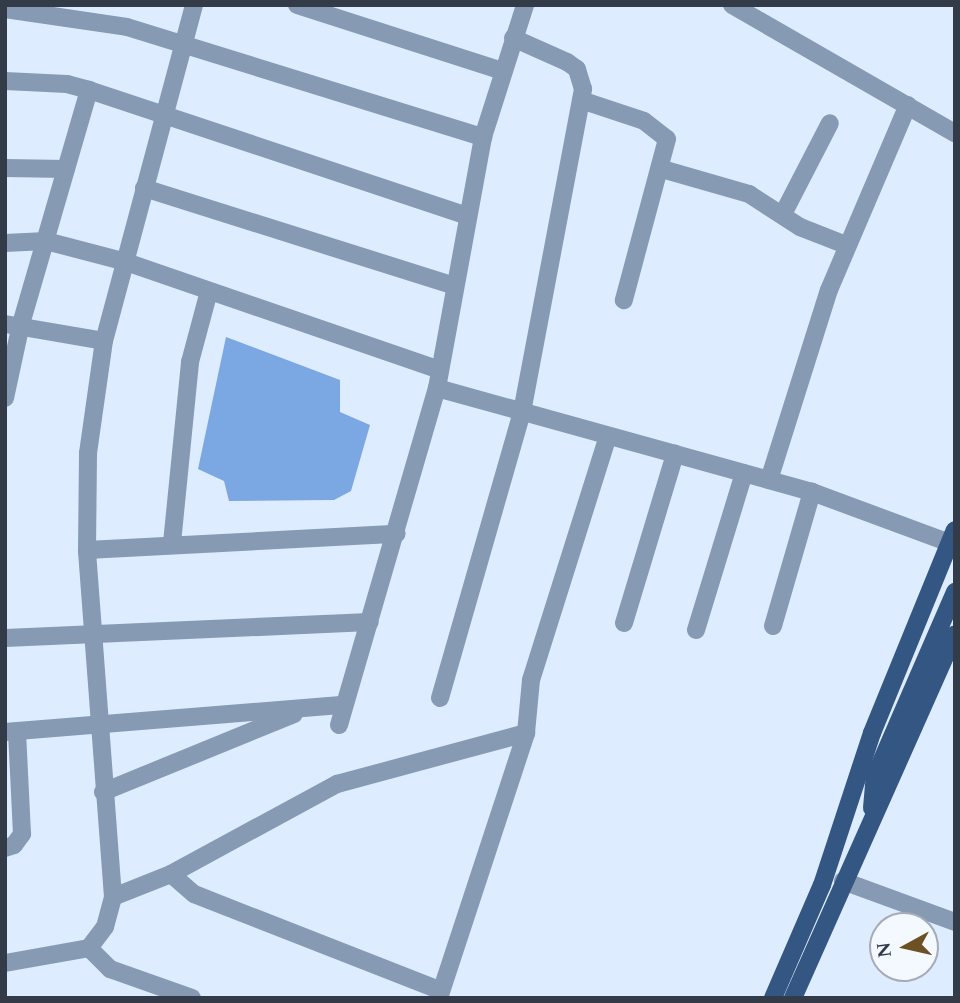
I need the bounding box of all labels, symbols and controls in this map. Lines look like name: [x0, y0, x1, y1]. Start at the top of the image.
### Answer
north arrow: [869, 912, 939, 982]
text: N: [869, 940, 900, 959]

